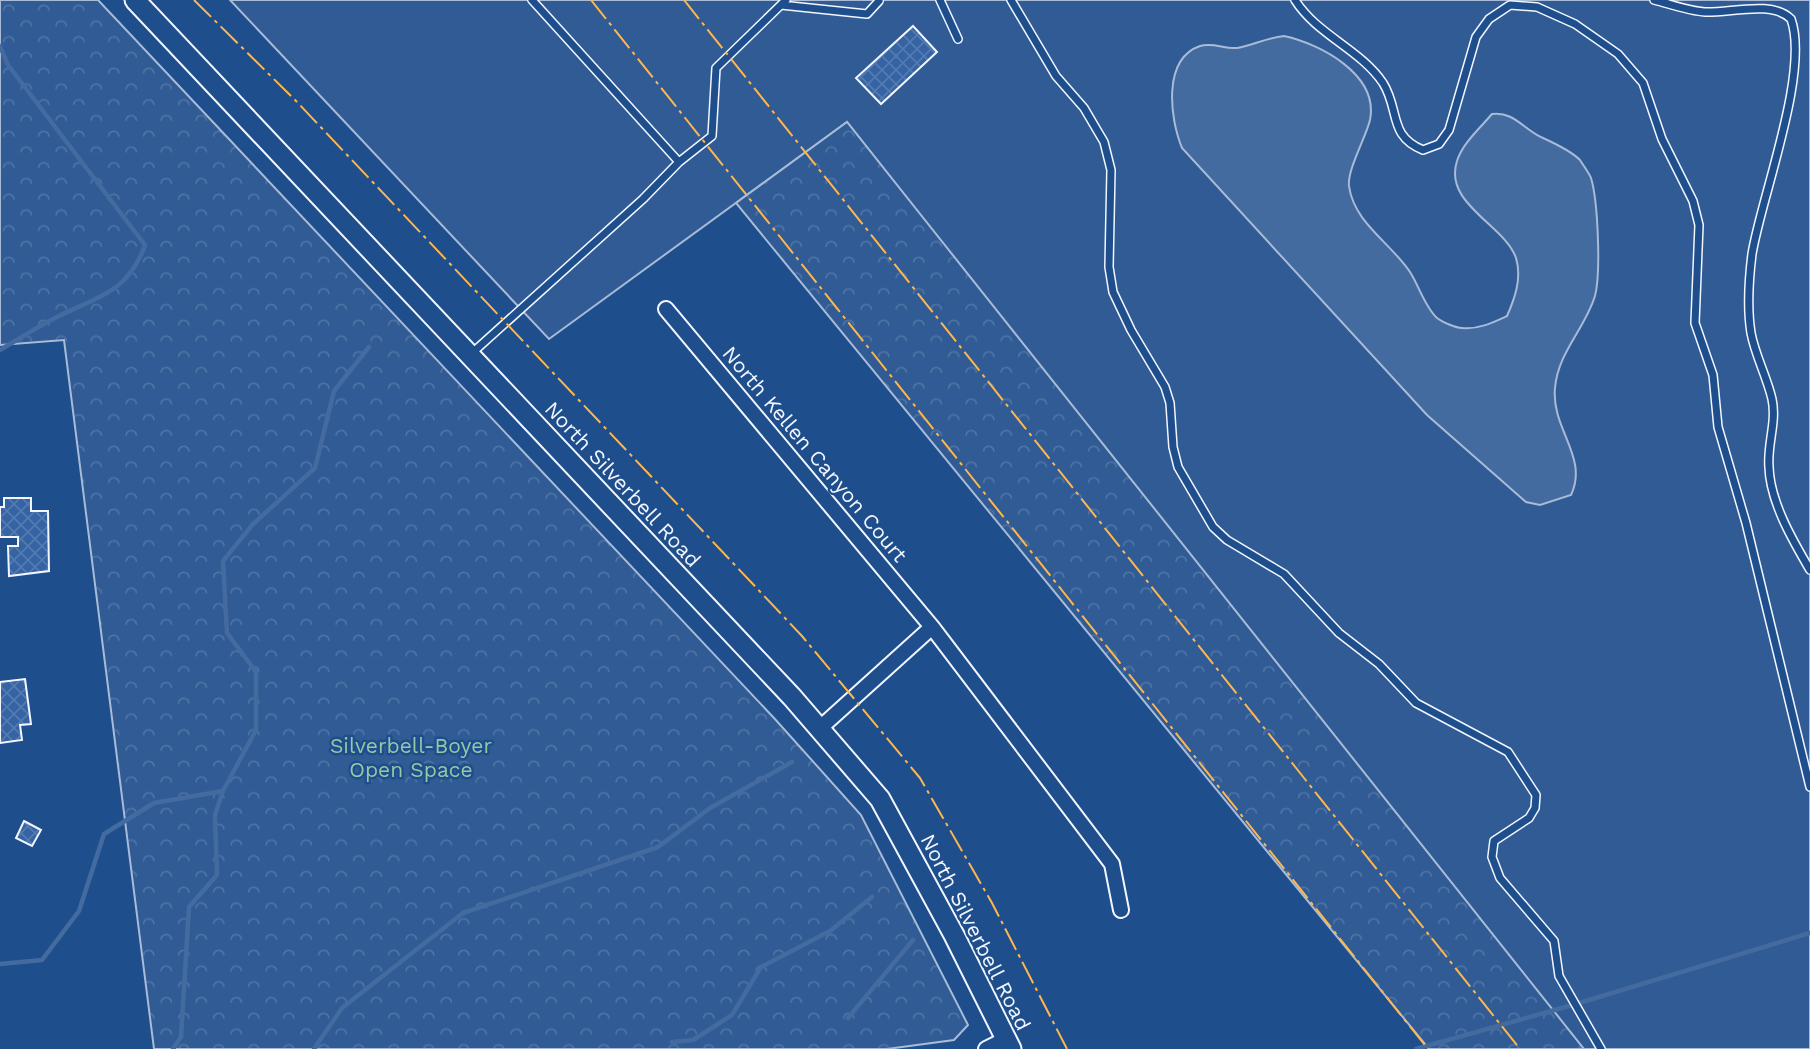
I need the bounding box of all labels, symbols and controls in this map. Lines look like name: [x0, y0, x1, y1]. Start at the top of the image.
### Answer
street label: North Kellen Canyon Court: [717, 341, 913, 567]
street label: North Silverbell Road: [540, 396, 706, 572]
park label: Silverbell-Boyer Open Space: [330, 733, 492, 782]
street label: North Silverbell Road: [916, 830, 1036, 1034]

